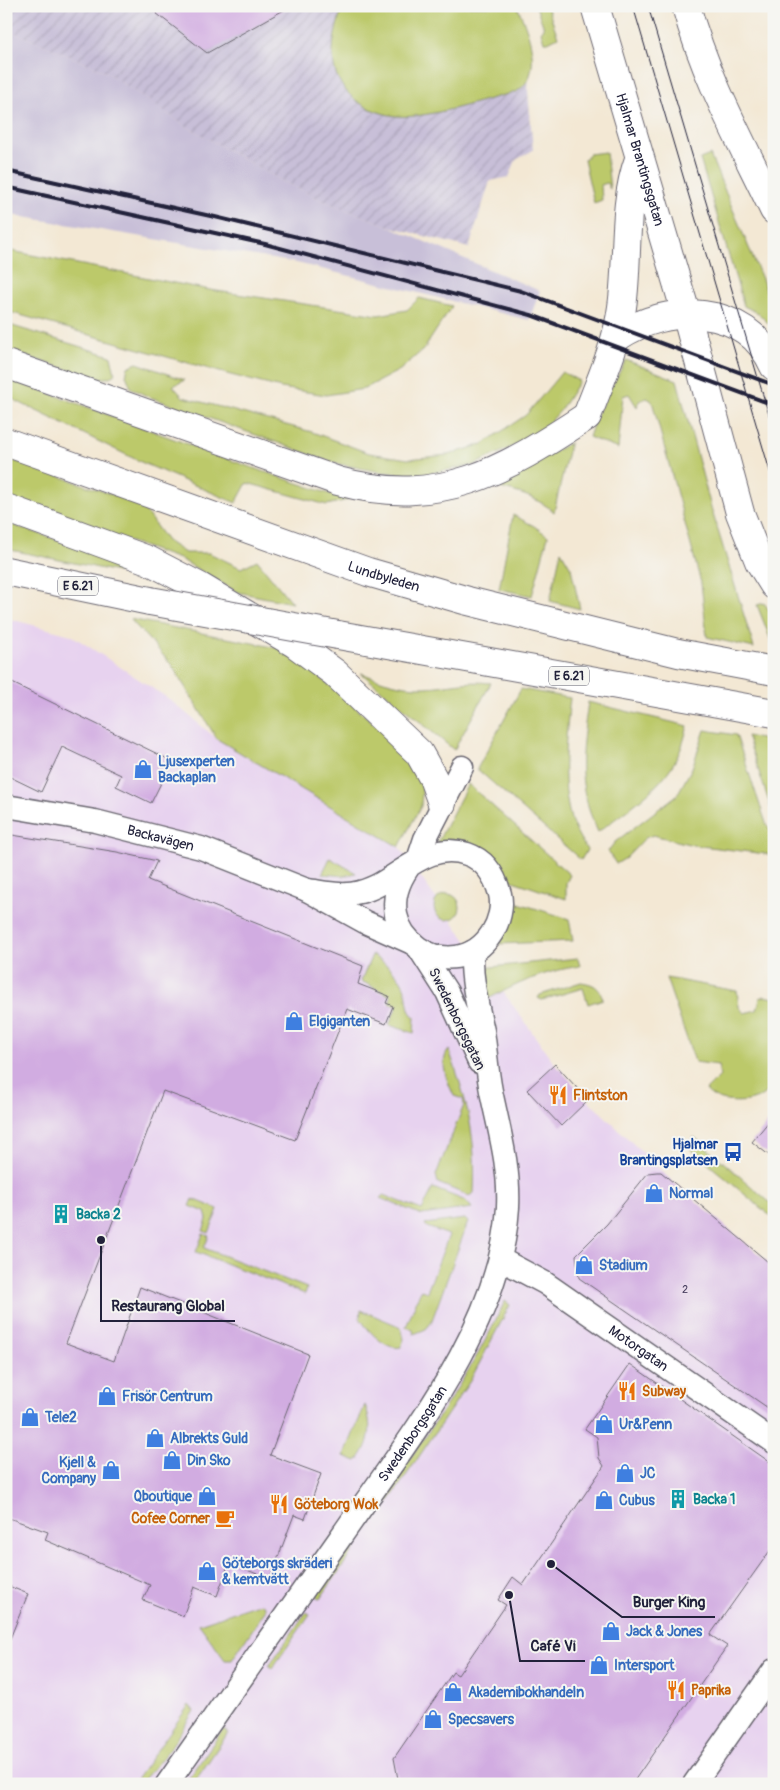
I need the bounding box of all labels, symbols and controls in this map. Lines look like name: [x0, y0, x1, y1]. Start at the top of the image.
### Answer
street label: Hjalmar Brantingsgatan: [613, 91, 668, 228]
street label: Lundbyleden: [346, 557, 422, 595]
road number: E 6.21: [58, 576, 98, 596]
road number: E 6.21: [549, 666, 589, 686]
place label: Ljusexperten Backaplan: [158, 753, 235, 786]
shop icon: Ljusexperten Backaplan: [132, 758, 154, 780]
street label: Backavägen: [125, 821, 196, 854]
street label: Swedenborgsgatan: [425, 965, 489, 1073]
shop icon: Elgiganten: [283, 1010, 305, 1032]
place label: Elgiganten: [309, 1013, 370, 1030]
restaurant icon: Flintston: [547, 1084, 569, 1106]
place label: Flintston: [573, 1087, 628, 1104]
place label: Hjalmar Brantingsplatsen: [620, 1136, 719, 1169]
bus stop icon: Hjalmar Brantingsplatsen: [722, 1141, 744, 1163]
shop icon: Normal: [643, 1182, 665, 1204]
place label: Normal: [669, 1185, 713, 1202]
building icon: Backa 2: [50, 1203, 72, 1225]
place label: Backa 2: [76, 1206, 121, 1223]
shop icon: Stadium: [573, 1254, 595, 1276]
place label: Stadium: [599, 1257, 648, 1274]
house number: 2: [682, 1283, 688, 1296]
callout: Restaurang Global: [101, 1291, 235, 1321]
text: Restaurang Global: [111, 1297, 225, 1316]
street label: Motorgatan: [606, 1321, 672, 1375]
restaurant icon: Subway: [616, 1380, 638, 1402]
street label: Swedenborgsgatan: [374, 1382, 450, 1485]
place label: Subway: [642, 1383, 686, 1400]
shop icon: Frisör Centrum: [96, 1385, 118, 1407]
place label: Frisör Centrum: [122, 1388, 213, 1405]
shop icon: Tele2: [19, 1406, 41, 1428]
place label: Tele2: [44, 1409, 77, 1426]
shop icon: Ur&Penn: [593, 1413, 615, 1435]
place label: Ur&Penn: [619, 1416, 672, 1433]
shop icon: Albrekts Guld: [144, 1427, 166, 1449]
place label: Albrekts Guld: [170, 1430, 248, 1447]
shop icon: Din Sko: [161, 1449, 183, 1471]
place label: Din Sko: [187, 1452, 231, 1469]
place label: Kjell & Company: [42, 1454, 96, 1487]
shop icon: Kjell & Company: [100, 1459, 122, 1481]
shop icon: JC: [614, 1462, 636, 1484]
place label: JC: [640, 1465, 656, 1482]
shop icon: Qboutique: [196, 1485, 218, 1507]
place label: Qboutique: [133, 1488, 193, 1505]
building icon: Backa 1: [667, 1488, 689, 1510]
shop icon: Cubus: [593, 1489, 615, 1511]
place label: Backa 1: [693, 1491, 735, 1508]
place label: Cubus: [619, 1492, 656, 1509]
restaurant icon: Göteborg Wok: [268, 1493, 290, 1515]
place label: Göteborg Wok: [294, 1496, 378, 1513]
cafe icon: Cofee Corner: [214, 1507, 236, 1529]
place label: Cofee Corner: [131, 1510, 211, 1527]
place label: Göteborgs skräderi & kemtvätt: [222, 1555, 333, 1588]
shop icon: Göteborgs skräderi & kemtvätt: [196, 1560, 218, 1582]
callout: Burger King: [622, 1587, 715, 1617]
text: Burger King: [633, 1593, 706, 1612]
shop icon: Jack & Jones: [600, 1620, 622, 1642]
place label: Jack & Jones: [626, 1623, 703, 1640]
callout: Café Vi: [520, 1631, 585, 1661]
text: Café Vi: [530, 1637, 576, 1656]
shop icon: Intersport: [588, 1654, 610, 1676]
place label: Intersport: [614, 1657, 675, 1674]
restaurant icon: Paprika: [665, 1679, 687, 1701]
shop icon: Akademibokhandeln: [442, 1681, 464, 1703]
place label: Paprika: [691, 1682, 732, 1699]
place label: Akademibokhandeln: [468, 1684, 584, 1701]
shop icon: Specsavers: [422, 1708, 444, 1730]
place label: Specsavers: [448, 1711, 515, 1728]

